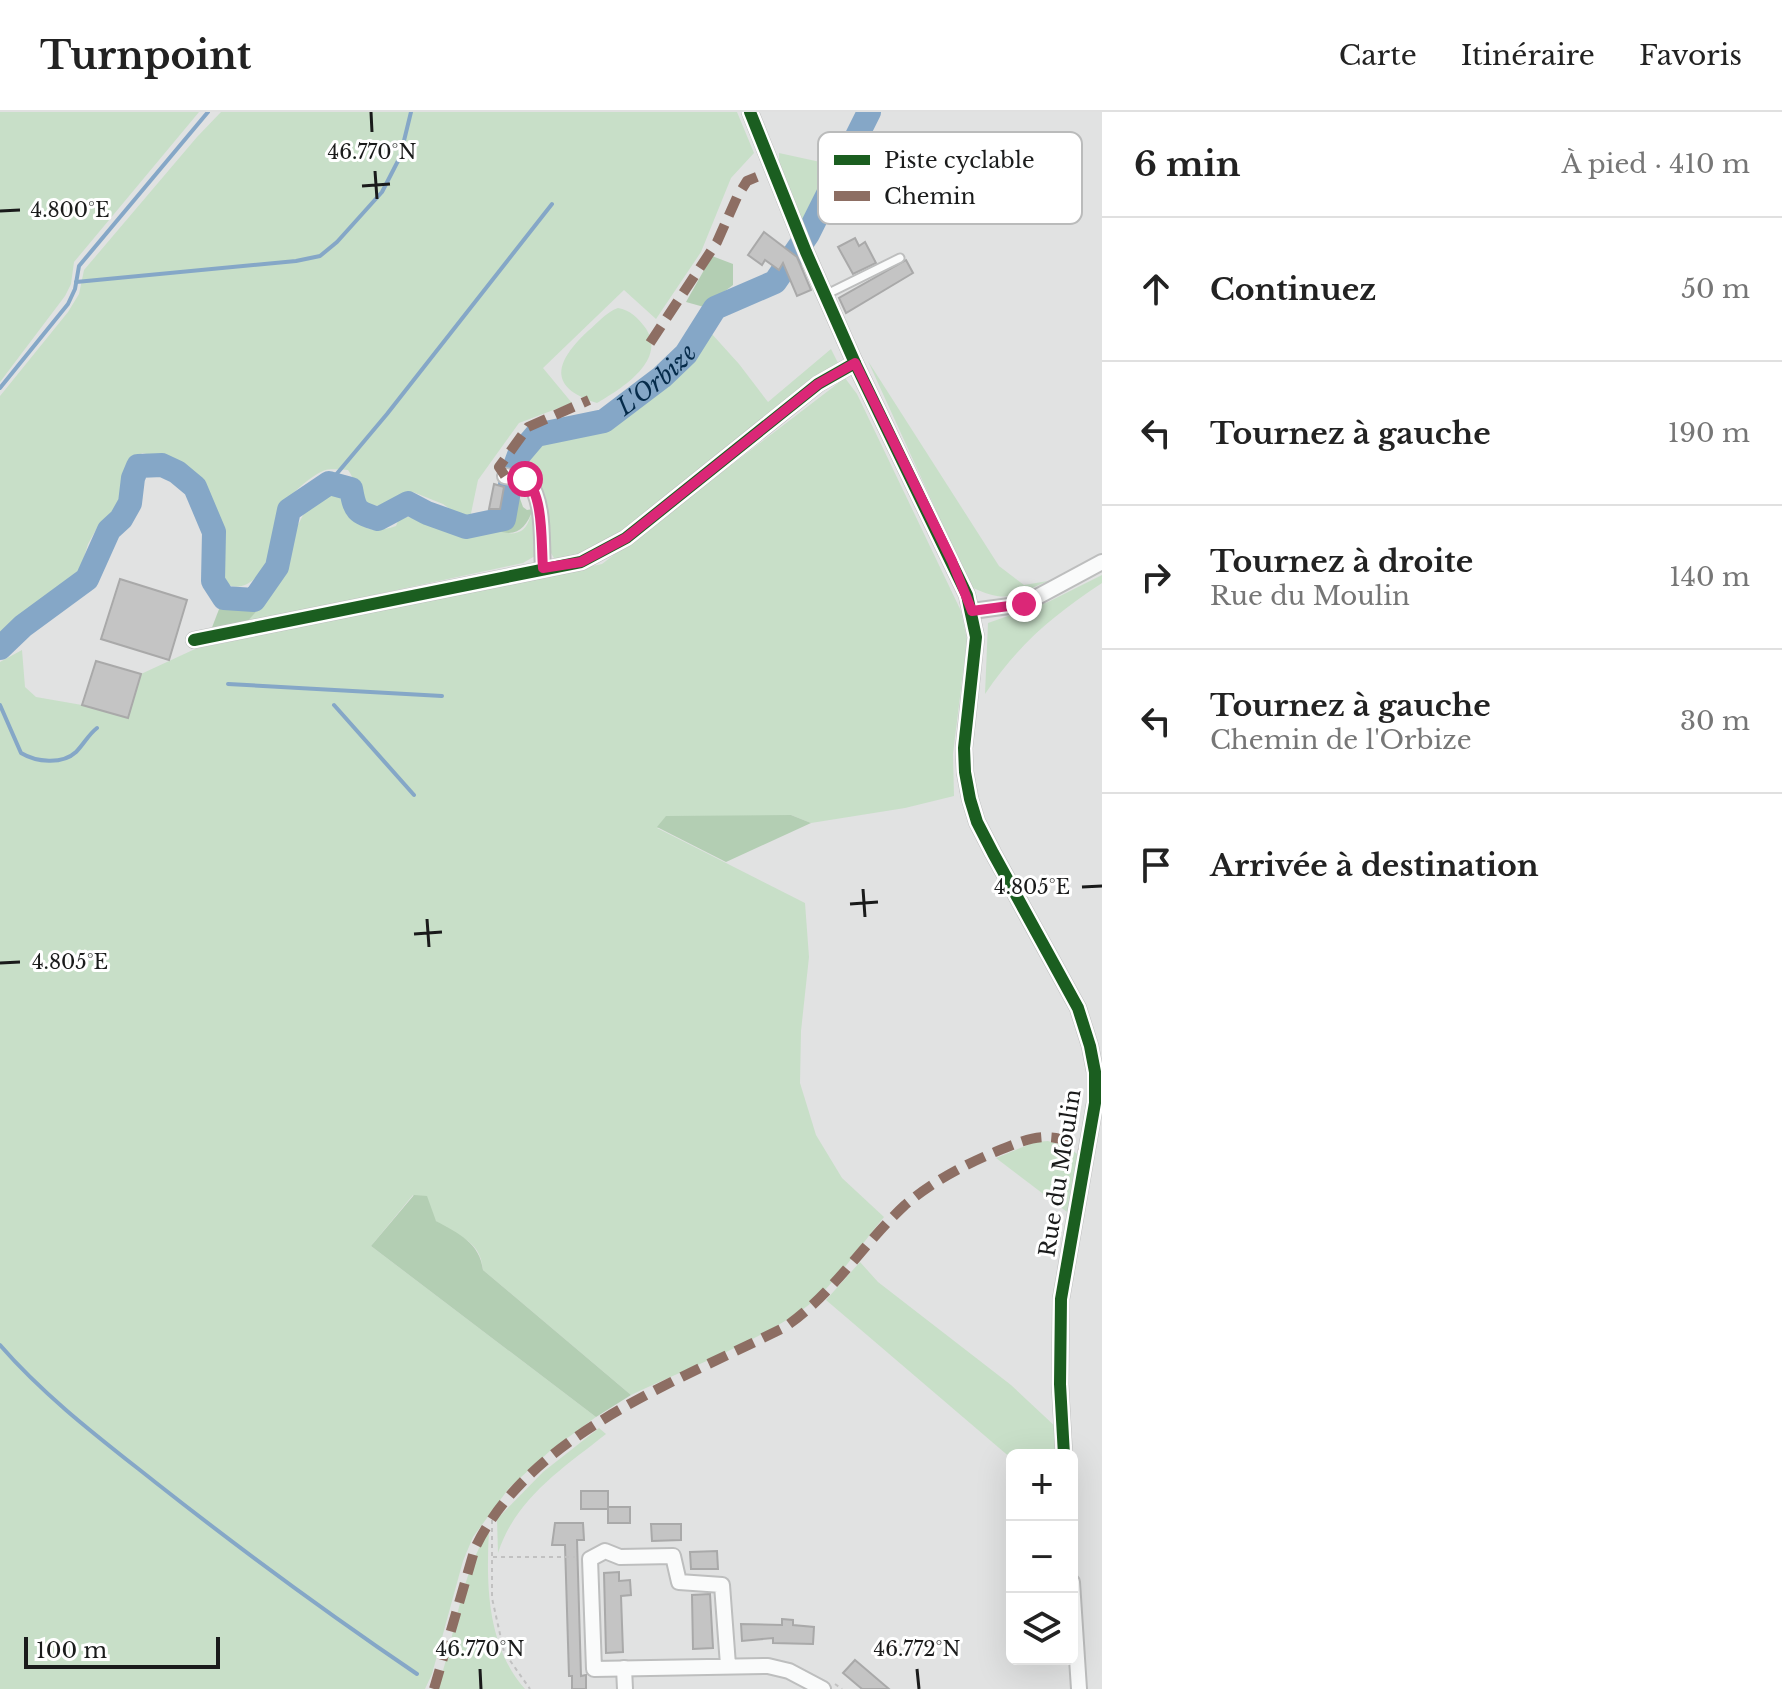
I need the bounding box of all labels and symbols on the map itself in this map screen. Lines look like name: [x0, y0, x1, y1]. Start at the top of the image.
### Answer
legend: [818, 132, 1082, 224]
text: 46.770°N: [328, 140, 416, 164]
text: Piste cyclable: [884, 147, 1035, 174]
text: Chemin: [884, 183, 976, 210]
text: 4.800°E: [30, 198, 110, 222]
water label: L'Orbize: [610, 339, 703, 422]
route start: [507, 461, 543, 497]
route end: [1006, 586, 1042, 622]
text: 4.805°E: [994, 875, 1070, 899]
text: 4.805°E: [32, 950, 108, 974]
street label: Rue du Moulin: [1033, 1087, 1087, 1259]
scale bar: [24, 1633, 220, 1669]
text: 46.770°N: [436, 1637, 524, 1661]
text: 46.772°N: [874, 1637, 960, 1661]

